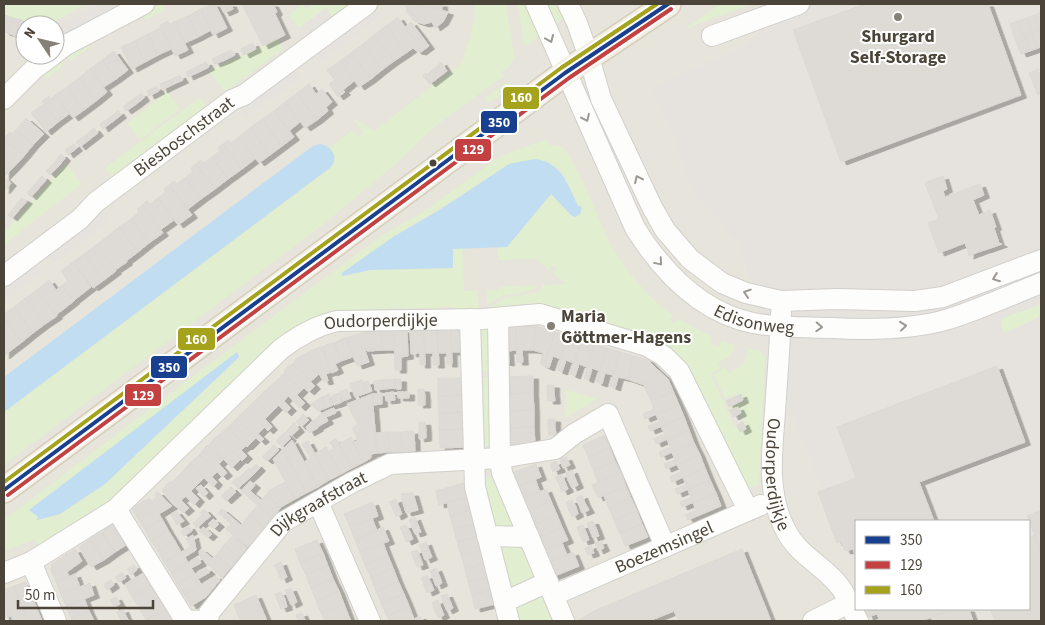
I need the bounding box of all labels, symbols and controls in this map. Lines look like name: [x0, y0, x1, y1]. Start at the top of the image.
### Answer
marker: Shurgard Self-Storage: [892, 11, 904, 23]
north arrow: [15, 15, 65, 65]
text: N: [19, 24, 41, 43]
place label: Shurgard Self-Storage: [850, 24, 946, 70]
one-way arrow: [544, 34, 555, 43]
line badge: 160: [502, 86, 540, 110]
text: 160: [510, 88, 532, 108]
street label: Biesboschstraat: [128, 90, 239, 182]
line badge: 350: [480, 110, 518, 134]
text: 350: [488, 113, 510, 133]
one-way arrow: [579, 113, 590, 122]
line badge: 129: [454, 138, 492, 162]
text: 129: [462, 140, 484, 160]
unlabelled marker: [428, 158, 438, 168]
one-way arrow: [634, 175, 644, 184]
one-way arrow: [653, 257, 662, 266]
one-way arrow: [992, 272, 1001, 282]
one-way arrow: [743, 288, 751, 298]
street label: Edisonweg: [710, 298, 795, 340]
place label: Maria Göttmer-Hagens: [561, 304, 691, 350]
street label: Oudorperdijkje: [321, 307, 438, 336]
marker: Maria Göttmer-Hagens: [545, 320, 557, 332]
one-way arrow: [899, 321, 907, 332]
one-way arrow: [815, 322, 823, 333]
line badge: 160: [177, 327, 216, 351]
text: 160: [185, 330, 207, 350]
line badge: 350: [150, 355, 188, 379]
text: 350: [158, 358, 180, 378]
line badge: 129: [124, 383, 162, 407]
text: 129: [132, 386, 154, 406]
street label: Oudorperdijkje: [759, 417, 797, 535]
street label: Dijkgraafstraat: [264, 465, 371, 542]
street label: Boezemsingel: [611, 515, 717, 580]
legend: [855, 520, 1030, 610]
text: 350: [900, 530, 922, 551]
text: 129: [900, 555, 922, 576]
scale bar: [18, 578, 152, 610]
text: 160: [900, 580, 922, 601]
text: 50 m: [25, 585, 55, 606]

